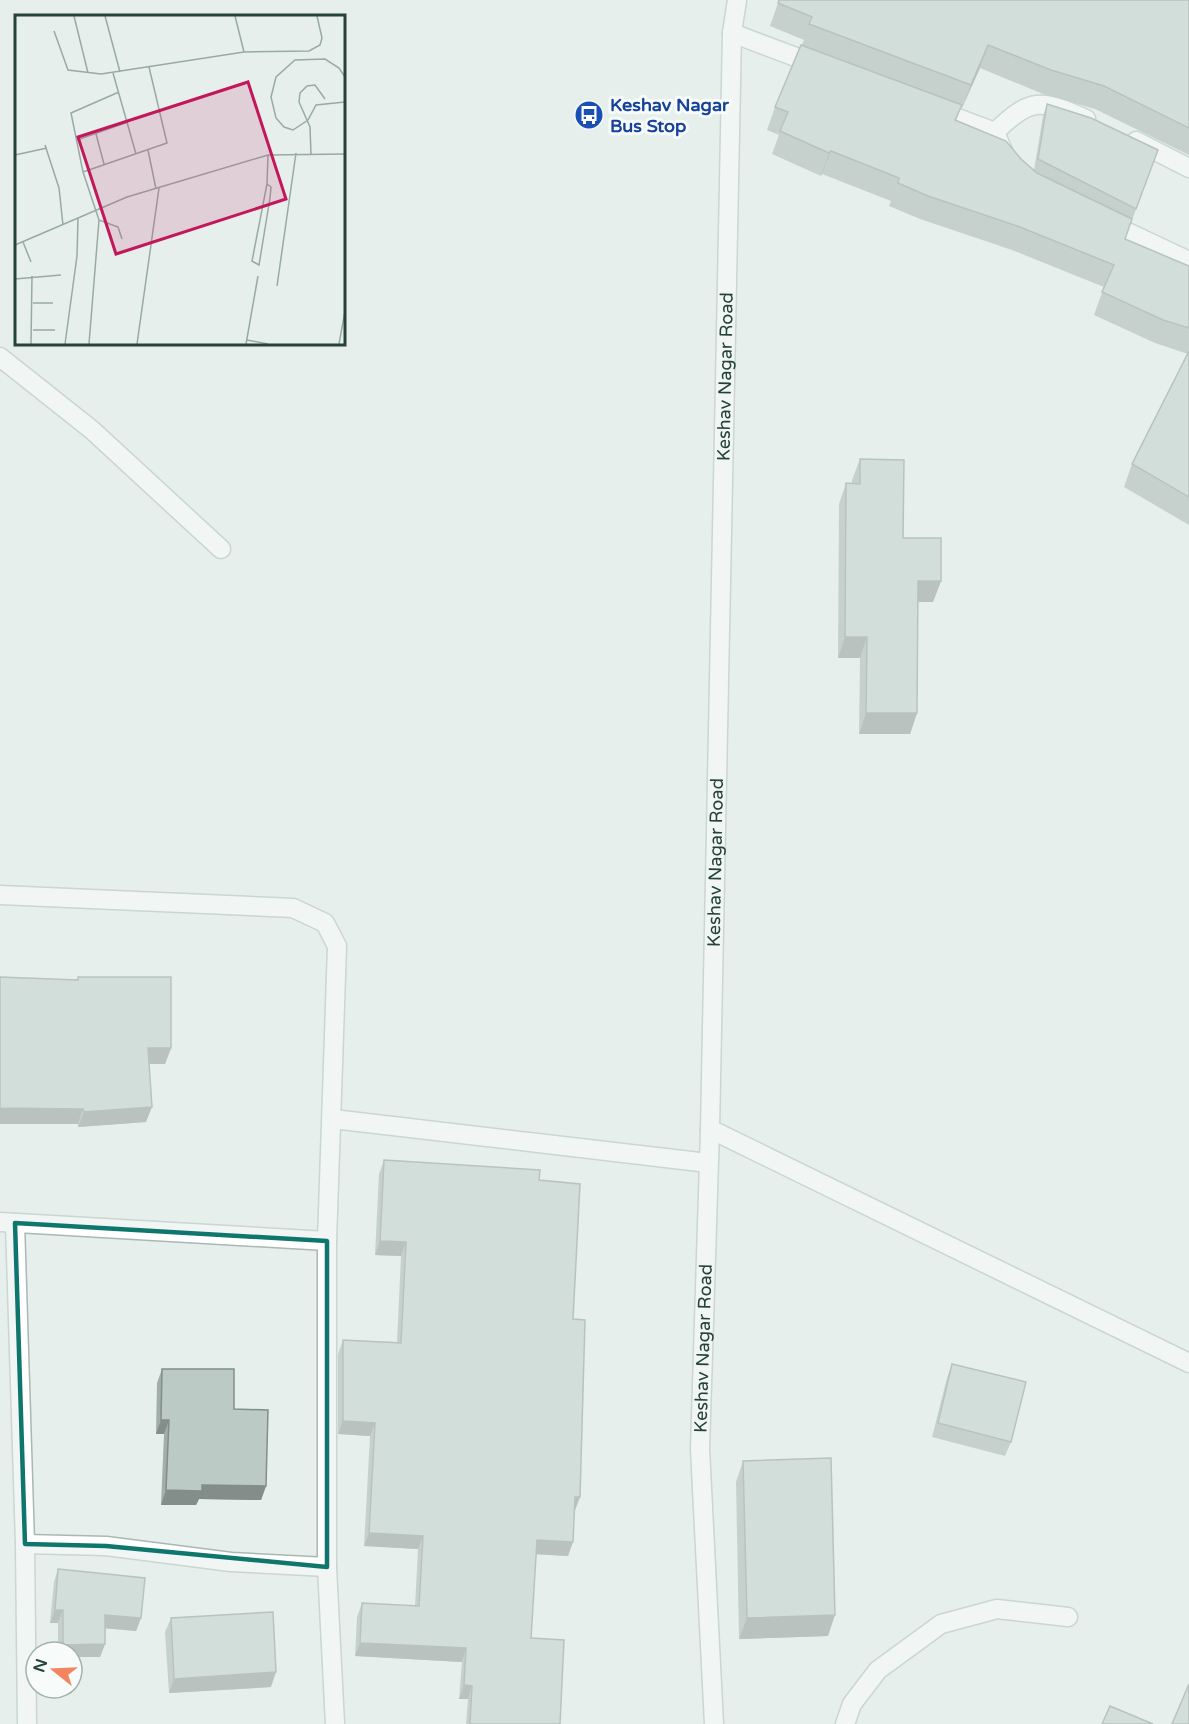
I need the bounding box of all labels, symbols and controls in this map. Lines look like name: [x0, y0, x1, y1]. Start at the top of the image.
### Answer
inset map: [15, 15, 345, 345]
place label: Keshav Nagar Bus Stop: [610, 94, 730, 137]
bus stop icon: Keshav Nagar Bus Stop: [573, 99, 605, 131]
street label: Keshav Nagar Road: [712, 292, 738, 461]
street label: Keshav Nagar Road: [703, 778, 728, 947]
street label: Keshav Nagar Road: [690, 1264, 717, 1433]
north arrow: [24, 1640, 84, 1700]
text: N: [29, 1656, 52, 1675]

